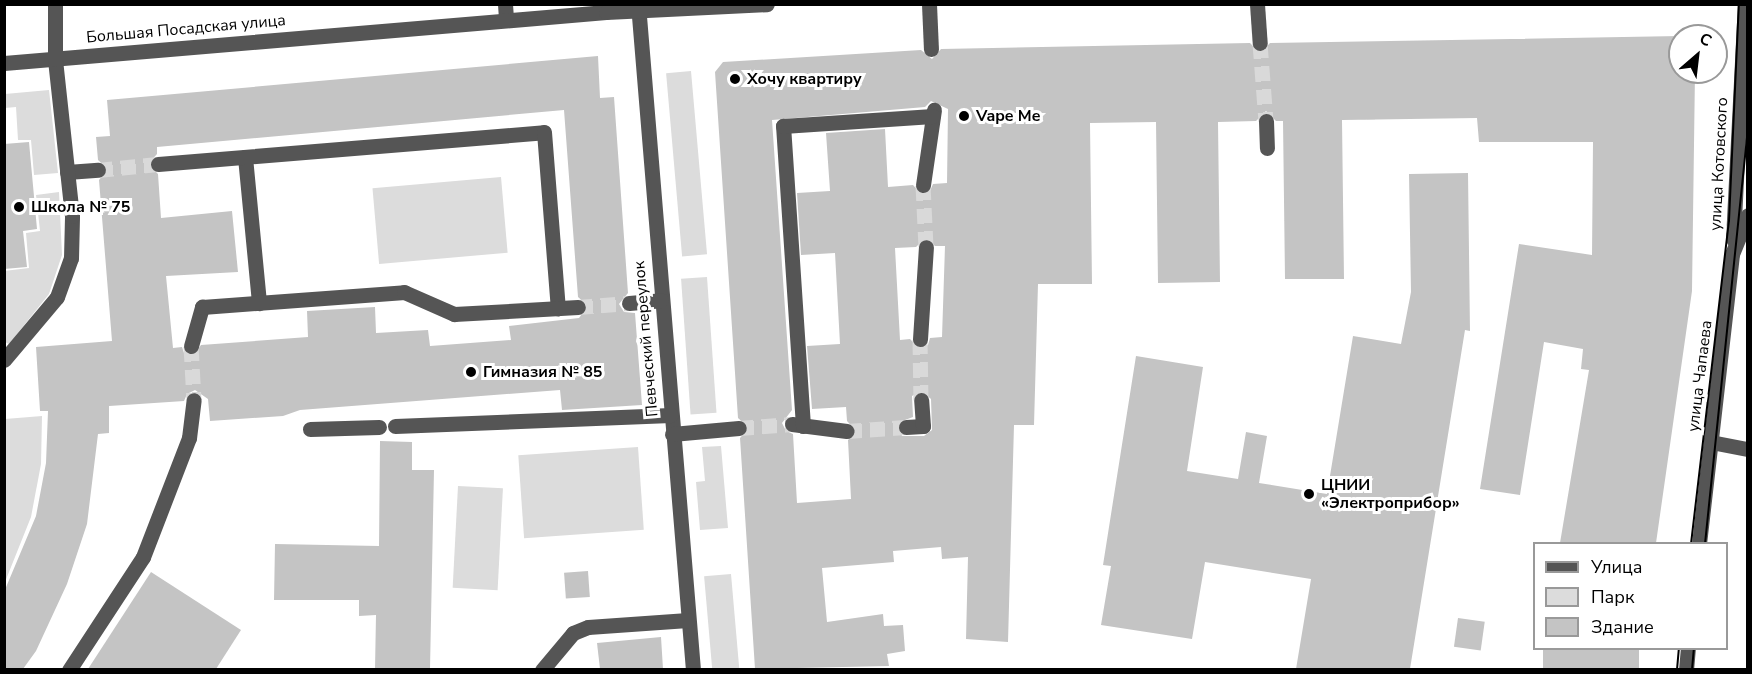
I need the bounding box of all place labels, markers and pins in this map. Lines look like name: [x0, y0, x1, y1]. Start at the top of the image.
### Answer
place label: Хочу квартиру: [747, 69, 862, 89]
marker: Хочу квартиру: [728, 72, 742, 86]
place label: Vape Me: [976, 106, 1040, 126]
marker: Vape Me: [957, 109, 971, 123]
place label: Школа № 75: [31, 197, 130, 217]
marker: Школа № 75: [12, 200, 26, 214]
place label: Гимназия № 85: [483, 362, 602, 382]
marker: Гимназия № 85: [464, 365, 478, 379]
place label: ЦНИИ «Электроприбор»: [1321, 475, 1460, 513]
marker: ЦНИИ «Электроприбор»: [1302, 487, 1316, 501]

